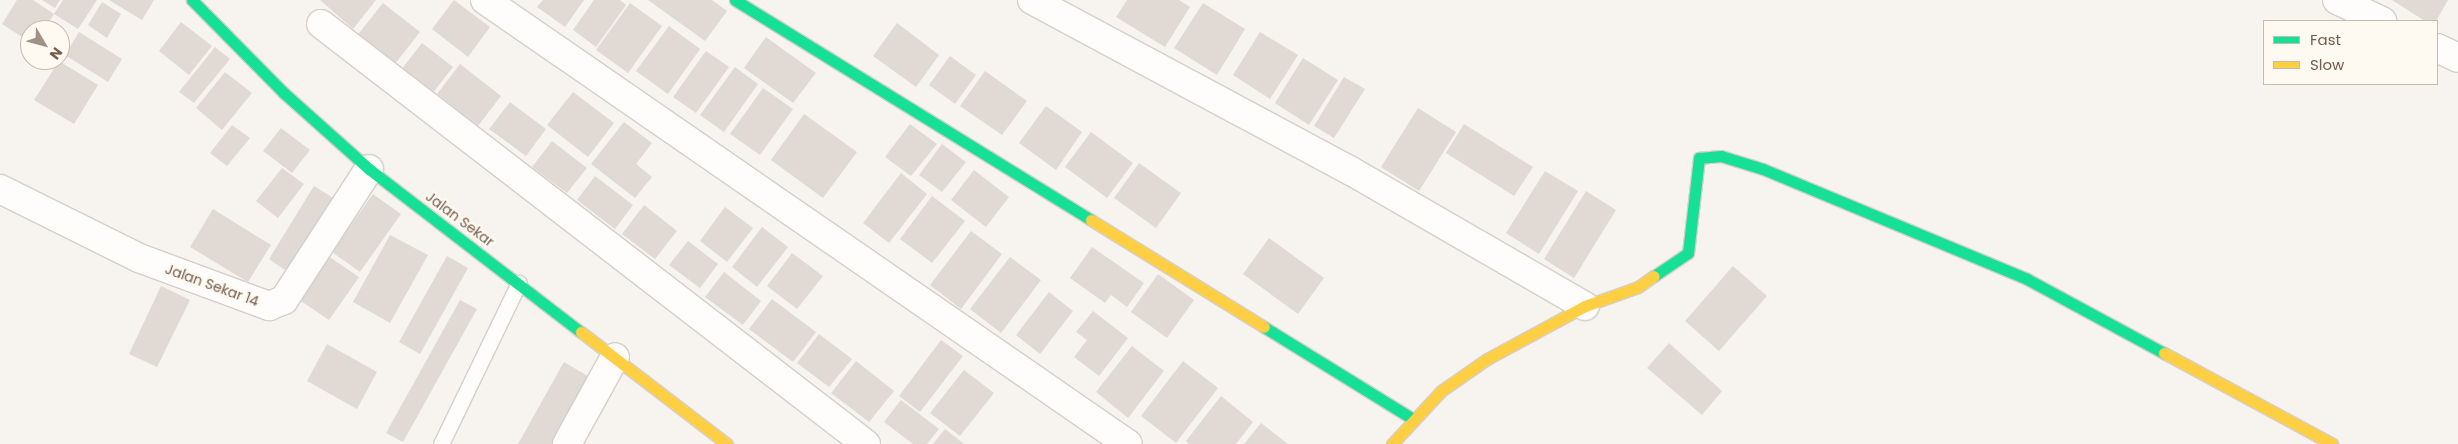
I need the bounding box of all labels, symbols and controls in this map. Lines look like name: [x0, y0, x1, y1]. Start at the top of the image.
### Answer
north arrow: [20, 20, 70, 70]
legend: [2263, 20, 2438, 85]
text: Fast: [2310, 29, 2341, 50]
text: N: [45, 43, 67, 64]
text: Slow: [2310, 54, 2344, 75]
street label: Jalan Sekar: [422, 188, 498, 250]
street label: Jalan Sekar 14: [163, 260, 261, 310]

